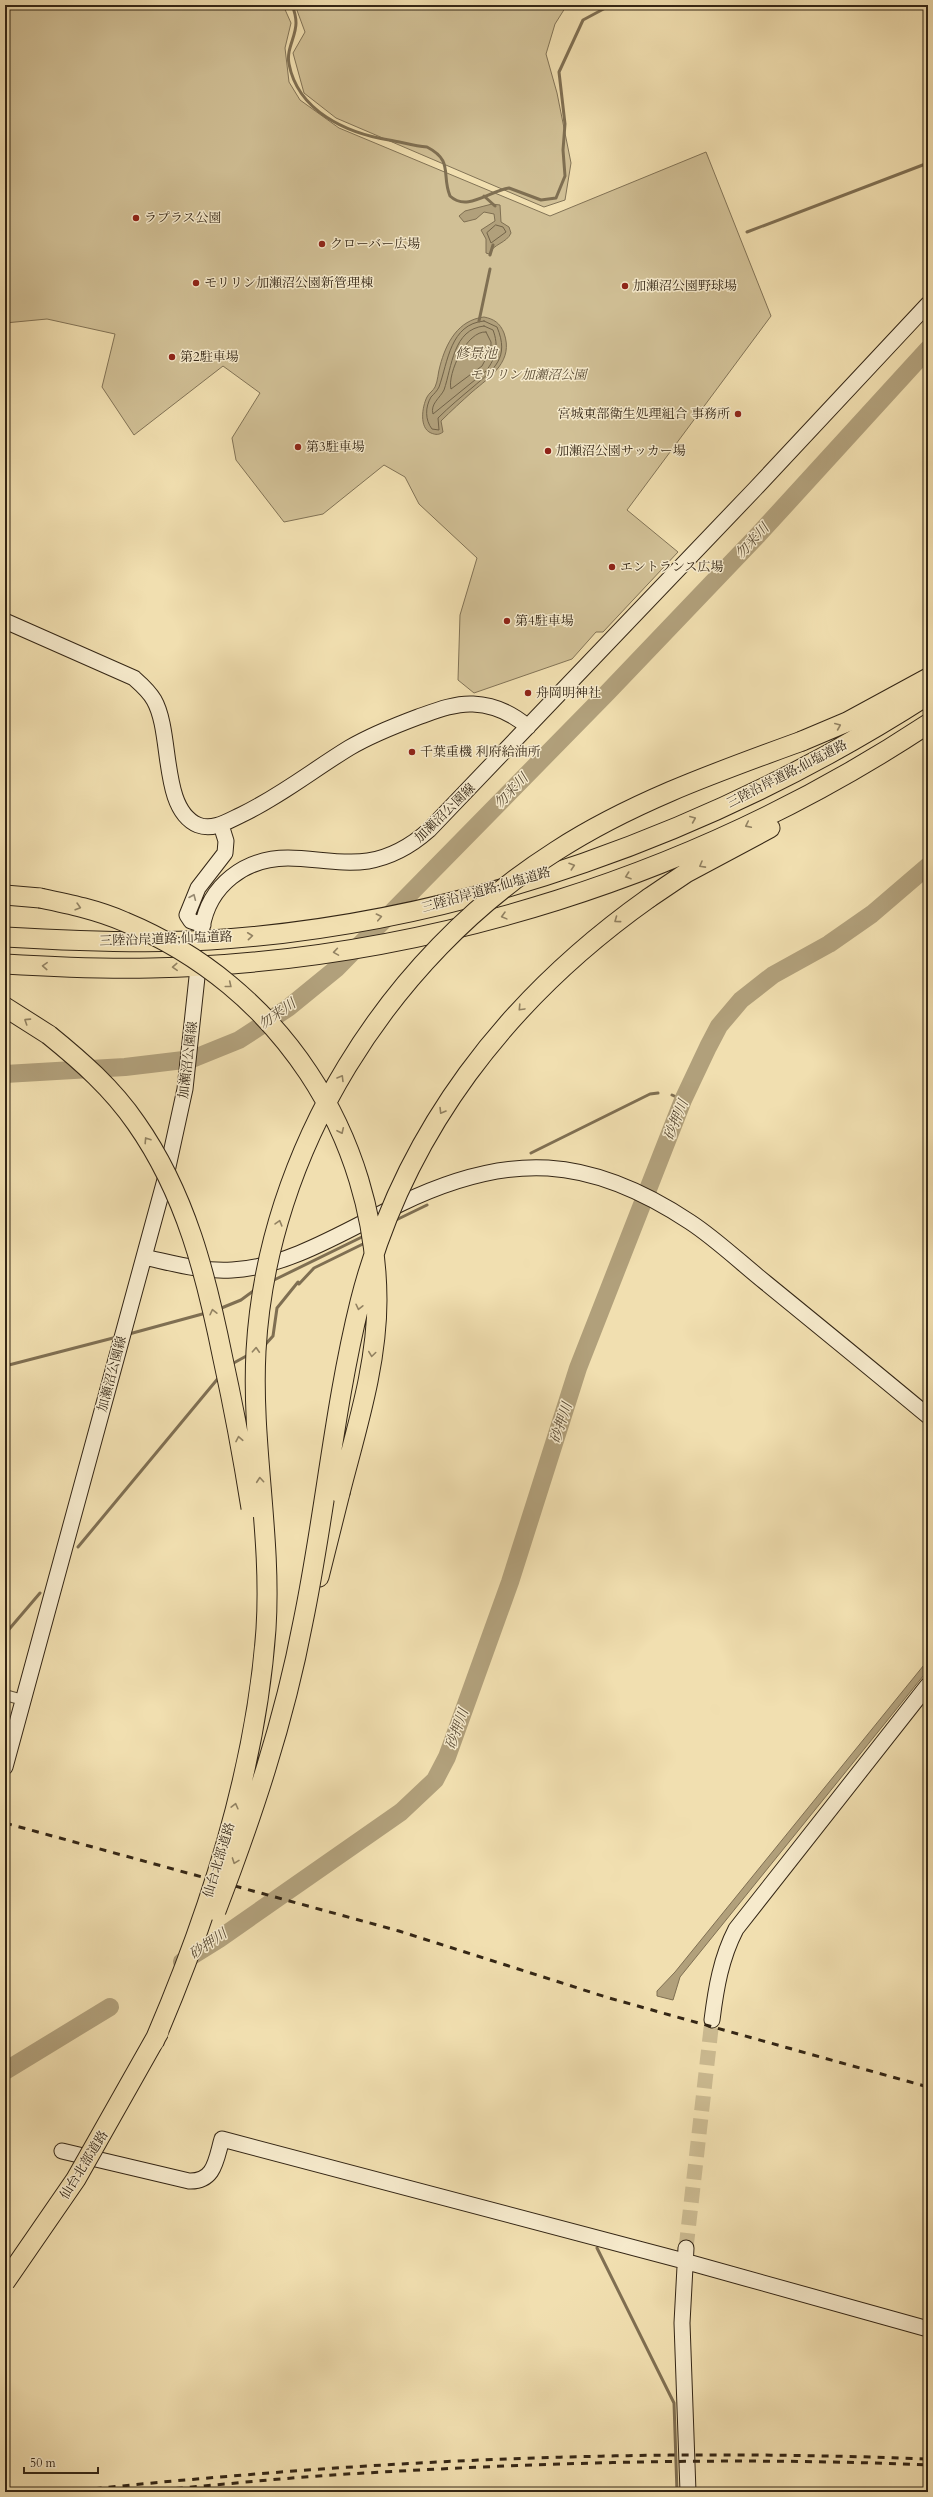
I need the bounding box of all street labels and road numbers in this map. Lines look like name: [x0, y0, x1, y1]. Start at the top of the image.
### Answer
street label: 三陸沿岸道路;仙塩道路: [724, 736, 850, 812]
street label: 加瀬沼公園線: [411, 779, 479, 847]
street label: 三陸沿岸道路;仙塩道路: [419, 863, 553, 917]
street label: 三陸沿岸道路;仙塩道路: [99, 928, 233, 950]
street label: 加瀬沼公園線: [174, 1020, 202, 1100]
street label: 加瀬沼公園線: [93, 1334, 131, 1414]
street label: 仙台北部道路: [199, 1820, 239, 1900]
street label: 仙台北部道路: [56, 2127, 112, 2203]

